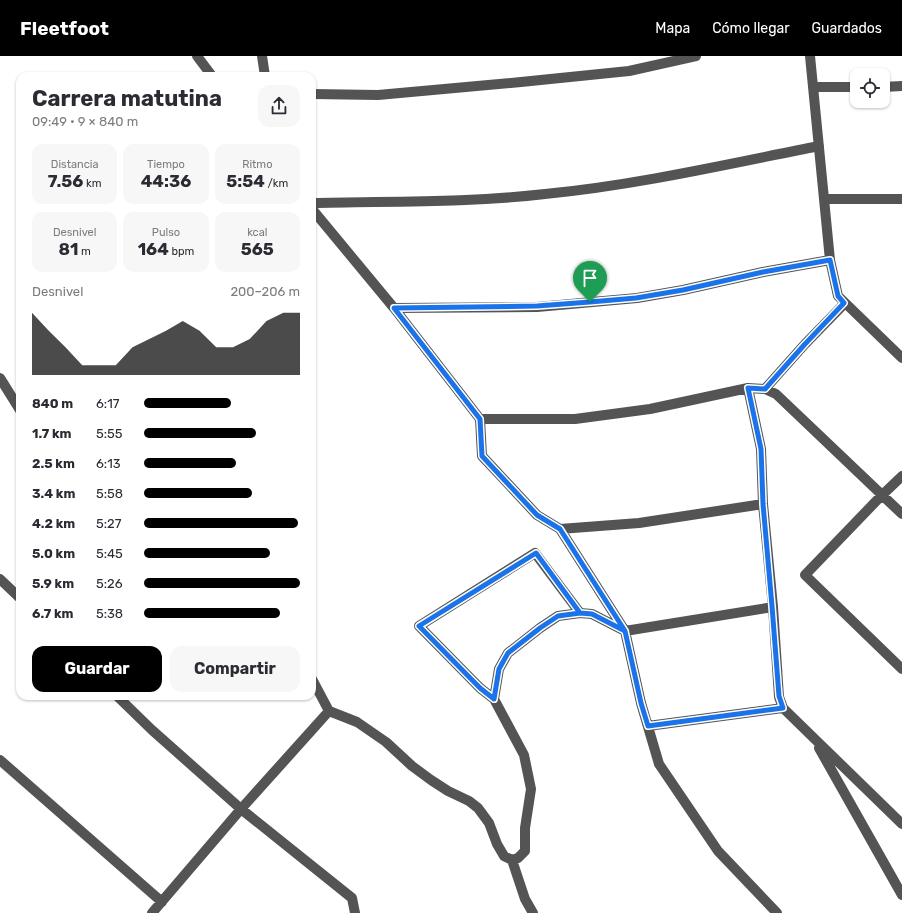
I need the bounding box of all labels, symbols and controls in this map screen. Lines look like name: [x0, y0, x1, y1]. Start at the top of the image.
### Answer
text: Fleetfoot: [20, 17, 109, 40]
text: Mapa: [655, 20, 690, 37]
text: Cómo llegar: [712, 20, 790, 37]
text: Guardados: [812, 20, 882, 37]
map controls: [850, 68, 890, 108]
button: locate: [850, 68, 890, 108]
text: Carrera matutina: [32, 85, 222, 112]
button: share: [258, 85, 300, 127]
text: 09:49 · 9 × 840 m: [32, 114, 138, 129]
text: Distancia: [51, 158, 99, 171]
text: Tiempo: [147, 158, 185, 171]
text: Ritmo: [242, 158, 272, 171]
text: 7.56: [48, 171, 83, 191]
text: 44:36: [141, 171, 191, 191]
text: 5:54: [226, 171, 265, 191]
text: km: [83, 177, 102, 190]
text: /km: [265, 177, 288, 190]
text: Desnivel: [53, 226, 96, 239]
text: Pulso: [152, 226, 180, 239]
text: kcal: [247, 226, 267, 239]
text: 81: [58, 239, 78, 259]
text: 164: [138, 239, 169, 259]
text: 565: [241, 239, 274, 259]
text: m: [78, 245, 91, 258]
text: bpm: [169, 245, 194, 258]
pin: [573, 261, 607, 302]
icon: arrive: [579, 267, 601, 289]
text: Desnivel: [32, 284, 83, 299]
text: 200–206 m: [230, 284, 300, 299]
text: 840 m: [32, 396, 73, 411]
text: 6:17: [96, 396, 119, 411]
text: 1.7 km: [32, 426, 72, 441]
text: 5:55: [96, 426, 123, 441]
text: 2.5 km: [32, 456, 75, 471]
text: 6:13: [96, 456, 121, 471]
text: 3.4 km: [32, 486, 75, 501]
text: 5:58: [96, 486, 123, 501]
text: 4.2 km: [32, 516, 75, 531]
text: 5:27: [96, 516, 121, 531]
text: 5.0 km: [32, 546, 75, 561]
text: 5:45: [96, 546, 123, 561]
text: 5.9 km: [32, 576, 74, 591]
text: 5:26: [96, 576, 123, 591]
text: 6.7 km: [32, 606, 74, 621]
text: 5:38: [96, 606, 123, 621]
button: Guardar: [32, 646, 162, 692]
button: Compartir: [170, 646, 300, 692]

